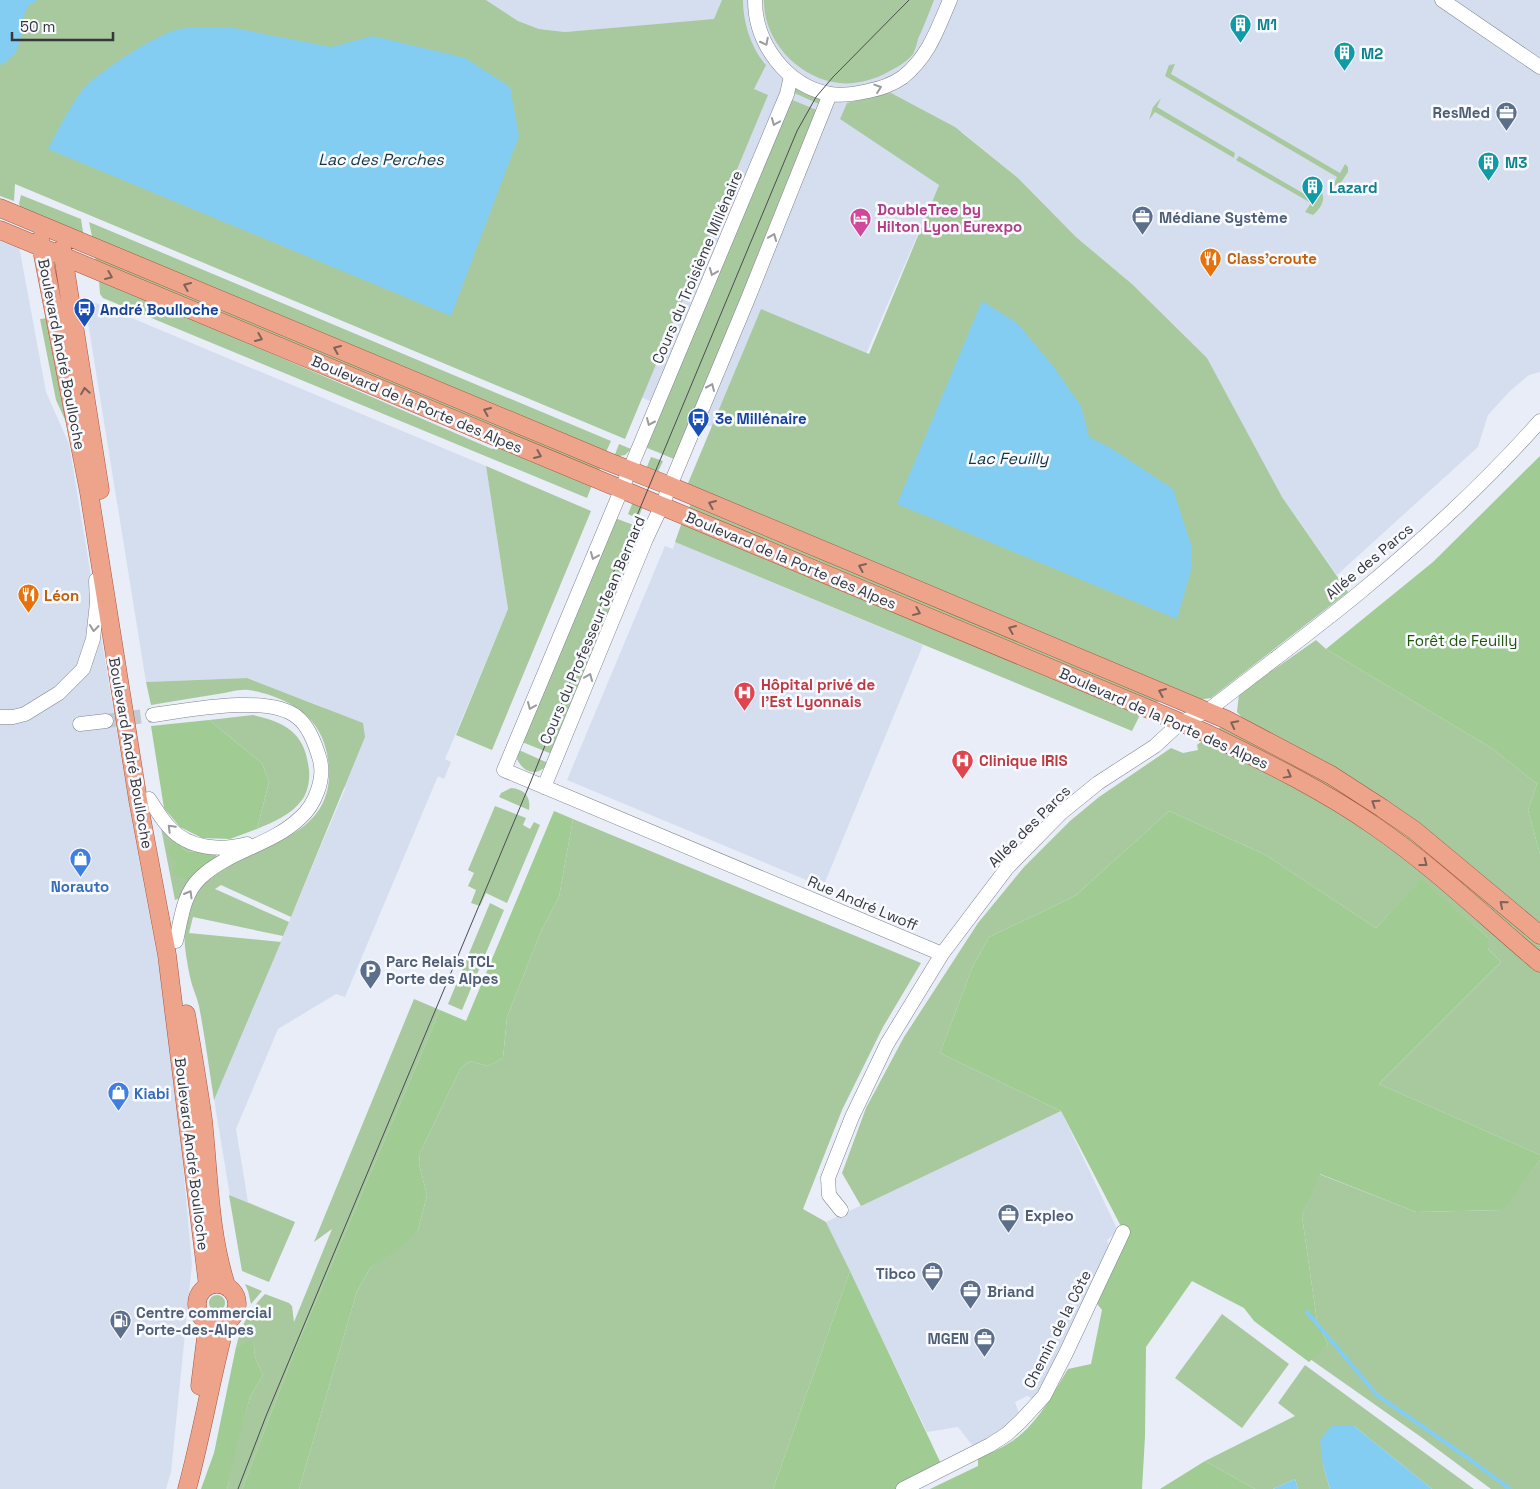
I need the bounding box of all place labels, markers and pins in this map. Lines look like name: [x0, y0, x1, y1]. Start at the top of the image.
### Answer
building icon: M1: [1229, 12, 1253, 43]
place label: M1: [1257, 15, 1277, 34]
building icon: M2: [1333, 41, 1357, 72]
place label: M2: [1361, 44, 1383, 63]
office icon: ResMed: [1494, 100, 1518, 131]
place label: ResMed: [1433, 103, 1490, 122]
building icon: M3: [1477, 150, 1501, 181]
place label: M3: [1505, 153, 1527, 172]
building icon: Lazard: [1301, 175, 1325, 206]
place label: Lazard: [1329, 178, 1377, 197]
place label: DoubleTree by Hilton Lyon Eurexpo: [877, 200, 1022, 236]
office icon: Médiane Système: [1131, 205, 1155, 236]
hotel icon: DoubleTree by Hilton Lyon Eurexpo: [849, 206, 873, 237]
place label: Médiane Système: [1159, 208, 1288, 227]
restaurant icon: Class'croute: [1199, 246, 1223, 277]
place label: Class'croute: [1227, 249, 1317, 268]
bus stop icon: André Boulloche: [72, 297, 96, 328]
place label: André Boulloche: [100, 300, 219, 319]
bus stop icon: 3e Millénaire: [687, 406, 711, 437]
place label: 3e Millénaire: [715, 409, 807, 428]
restaurant icon: Léon: [16, 583, 40, 614]
place label: Léon: [44, 586, 79, 605]
place label: Hôpital privé de l'Est Lyonnais: [761, 675, 875, 711]
hospital icon: Hôpital privé de l'Est Lyonnais: [733, 681, 757, 712]
hospital icon: Clinique IRIS: [951, 748, 975, 779]
place label: Clinique IRIS: [979, 751, 1068, 770]
shop icon: Norauto: [68, 846, 92, 877]
place label: Norauto: [51, 877, 109, 896]
place label: Parc Relais TCL Porte des Alpes: [386, 952, 498, 988]
parking icon: Parc Relais TCL Porte des Alpes: [358, 958, 382, 989]
shop icon: Kiabi: [106, 1081, 130, 1112]
place label: Kiabi: [134, 1084, 170, 1103]
office icon: Expleo: [997, 1203, 1021, 1234]
place label: Expleo: [1025, 1206, 1074, 1225]
office icon: Tibco: [920, 1261, 944, 1292]
place label: Tibco: [876, 1264, 916, 1283]
office icon: Briand: [959, 1279, 983, 1310]
place label: Briand: [987, 1282, 1034, 1301]
place label: Centre commercial Porte-des-Alpes: [136, 1303, 272, 1339]
fuel station icon: Centre commercial Porte-des-Alpes: [108, 1309, 132, 1340]
office icon: MGEN: [973, 1326, 997, 1357]
place label: MGEN: [927, 1329, 969, 1348]

